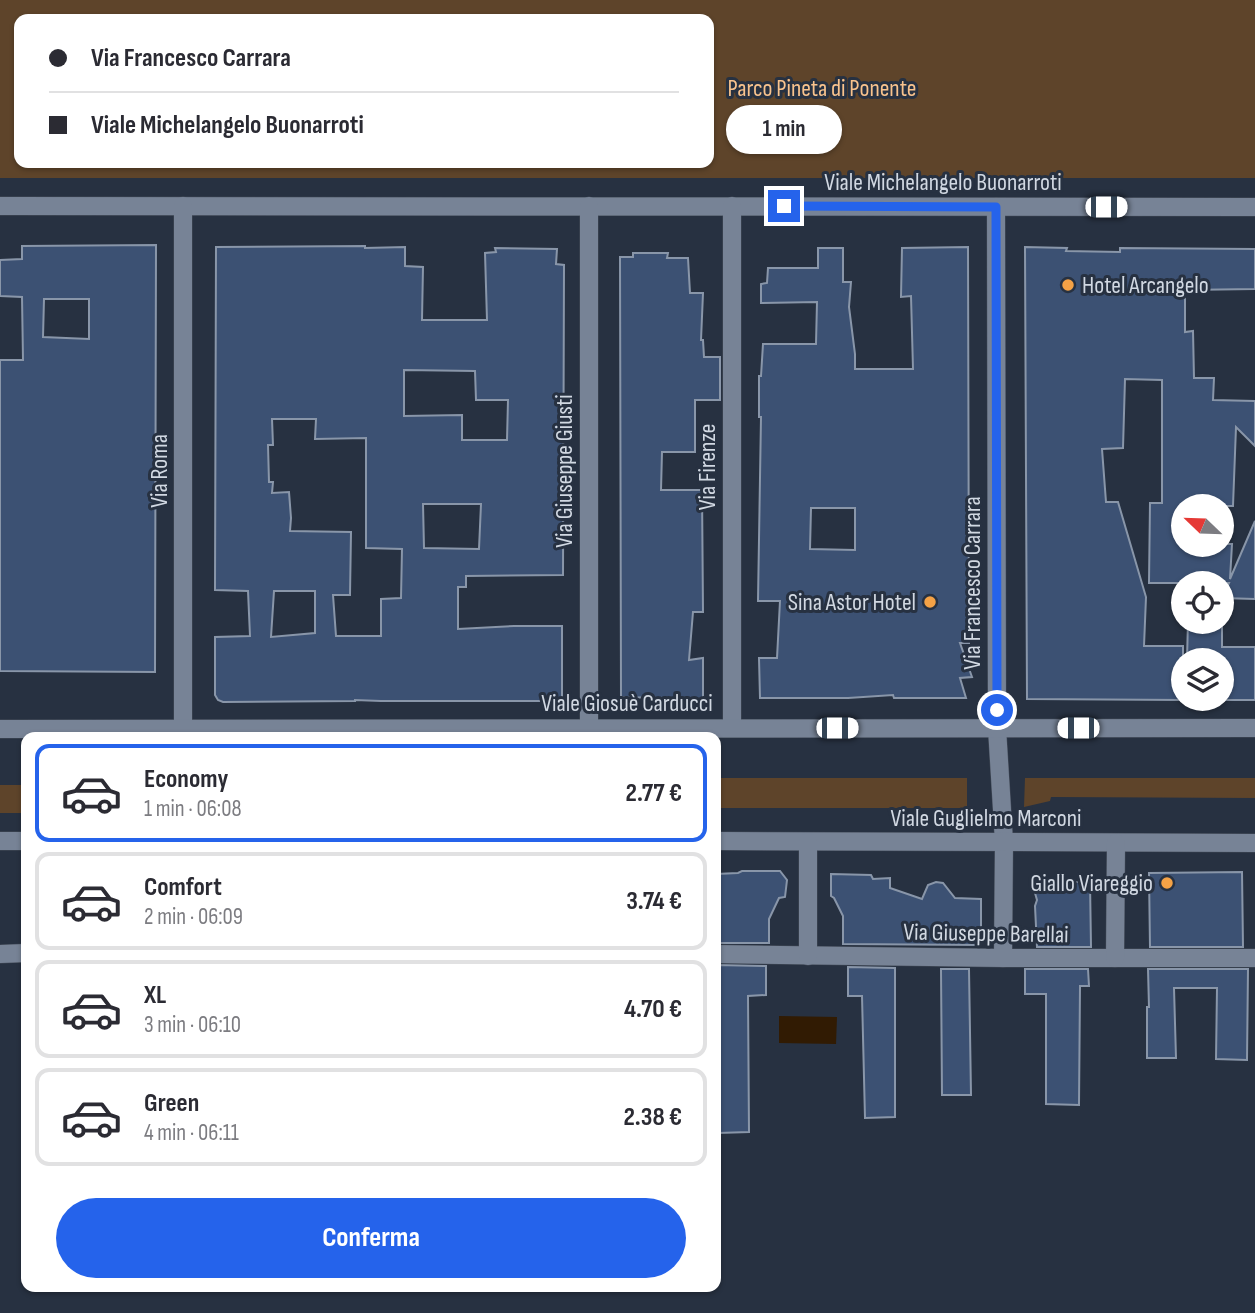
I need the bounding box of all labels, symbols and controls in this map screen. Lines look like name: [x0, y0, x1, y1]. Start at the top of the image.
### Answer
text: Via Francesco Carrara: [91, 43, 291, 74]
park label: Parco Pineta di Ponente: [727, 74, 917, 103]
callout: 1 min: [726, 104, 842, 154]
text: Viale Michelangelo Buonarroti: [91, 110, 364, 141]
text: 1 min: [763, 115, 805, 143]
street label: Viale Michelangelo Buonarroti: [824, 168, 1062, 197]
route end: [768, 190, 800, 222]
car: [1086, 197, 1128, 218]
place label: Hotel Arcangelo: [1082, 271, 1209, 300]
marker: Hotel Arcangelo: [1060, 277, 1076, 293]
street label: Via Giuseppe Giusti: [550, 394, 579, 548]
street label: Via Firenze: [693, 424, 722, 510]
street label: Via Roma: [145, 434, 174, 508]
north arrow: [1171, 494, 1234, 556]
map controls: [1171, 494, 1234, 711]
street label: Via Francesco Carrara: [958, 496, 987, 670]
button: locate: [1171, 571, 1234, 634]
place label: Sina Astor Hotel: [788, 588, 916, 617]
marker: Sina Astor Hotel: [922, 594, 938, 610]
button: layers: [1171, 648, 1234, 711]
street label: Viale Giosuè Carducci: [541, 689, 713, 718]
route start: [981, 694, 1013, 726]
car: [817, 718, 859, 739]
car: [1058, 718, 1100, 739]
icon: car: [60, 762, 123, 825]
text: Economy: [144, 764, 228, 795]
text: 2.77 €: [626, 778, 682, 809]
text: 1 min · 06:08: [144, 795, 241, 823]
street label: Viale Guglielmo Marconi: [891, 804, 1082, 833]
place label: Giallo Viareggio: [1030, 869, 1153, 898]
icon: car: [60, 870, 123, 933]
text: Comfort: [144, 872, 222, 903]
marker: Giallo Viareggio: [1159, 875, 1175, 891]
text: 3.74 €: [626, 886, 682, 917]
text: 2 min · 06:09: [144, 903, 243, 931]
street label: Via Giuseppe Barellai: [903, 918, 1069, 949]
icon: car: [60, 978, 123, 1041]
text: XL: [144, 980, 166, 1011]
text: 4.70 €: [624, 994, 682, 1025]
text: 3 min · 06:10: [144, 1011, 241, 1039]
icon: car: [60, 1086, 123, 1149]
text: Green: [144, 1088, 199, 1119]
text: 2.38 €: [623, 1102, 682, 1133]
text: 4 min · 06:11: [144, 1119, 239, 1147]
button: Conferma: [56, 1198, 686, 1278]

